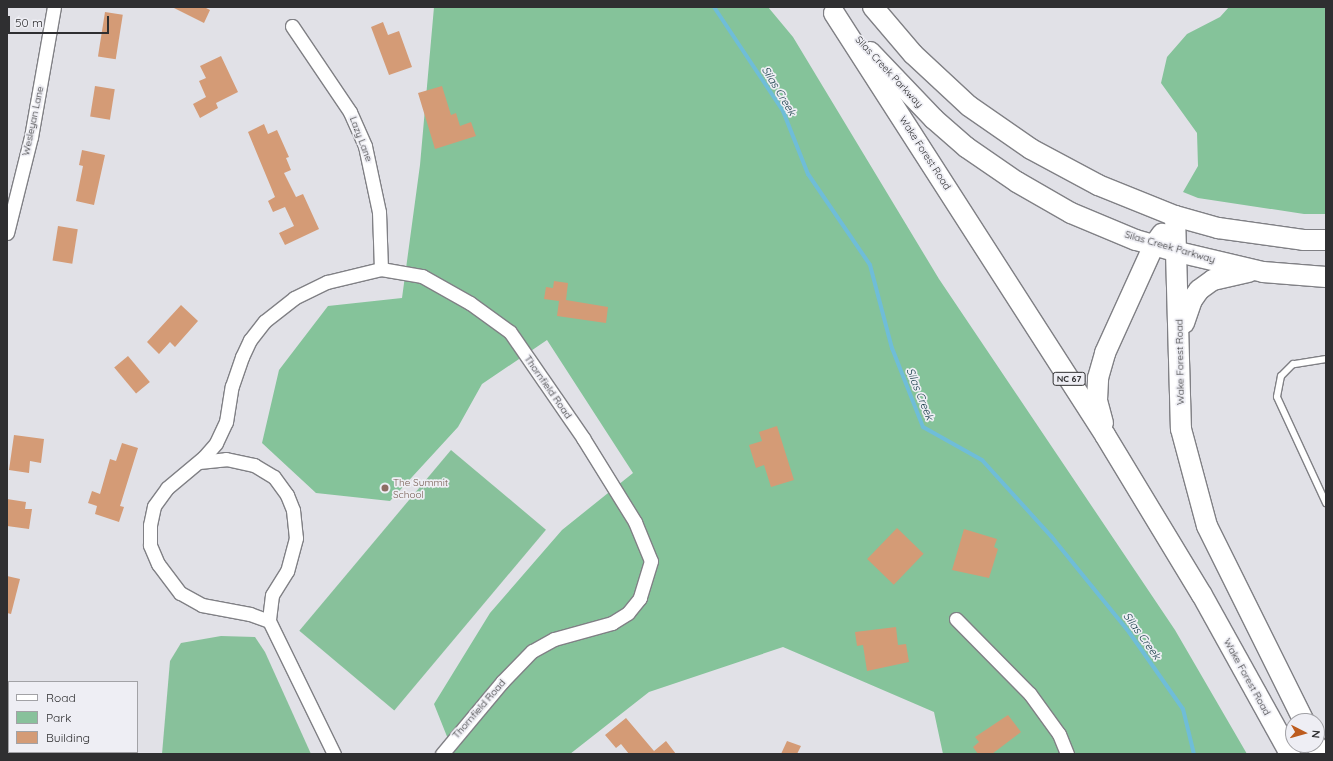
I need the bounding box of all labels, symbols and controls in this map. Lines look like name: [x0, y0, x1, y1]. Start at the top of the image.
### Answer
scale bar: [10, 8, 111, 34]
text: 50 m: [15, 15, 43, 30]
street label: Silas Creek Parkway: [853, 34, 925, 110]
water label: Silas Creek: [759, 64, 799, 118]
street label: Wesleyan Lane: [20, 85, 46, 157]
street label: Wake Forest Road: [897, 114, 953, 192]
street label: Lazy Lane: [347, 115, 375, 163]
street label: Silas Creek Parkway: [1123, 228, 1217, 266]
street label: Wake Forest Road: [1173, 319, 1187, 405]
street label: Thornfield Road: [522, 353, 574, 421]
water label: Silas Creek: [904, 366, 936, 422]
road number: NC 67: [1052, 372, 1086, 386]
place label: The Summit School: [393, 476, 448, 500]
marker: The Summit School: [380, 483, 390, 493]
water label: Silas Creek: [1120, 610, 1164, 662]
street label: Wake Forest Road: [1221, 637, 1273, 717]
street label: Thornfield Road: [450, 677, 508, 741]
legend: [8, 681, 138, 753]
text: Road: [46, 690, 76, 705]
text: Park: [46, 710, 71, 725]
north arrow: [1285, 713, 1325, 753]
text: N: [1309, 729, 1323, 739]
text: Building: [46, 730, 90, 745]

